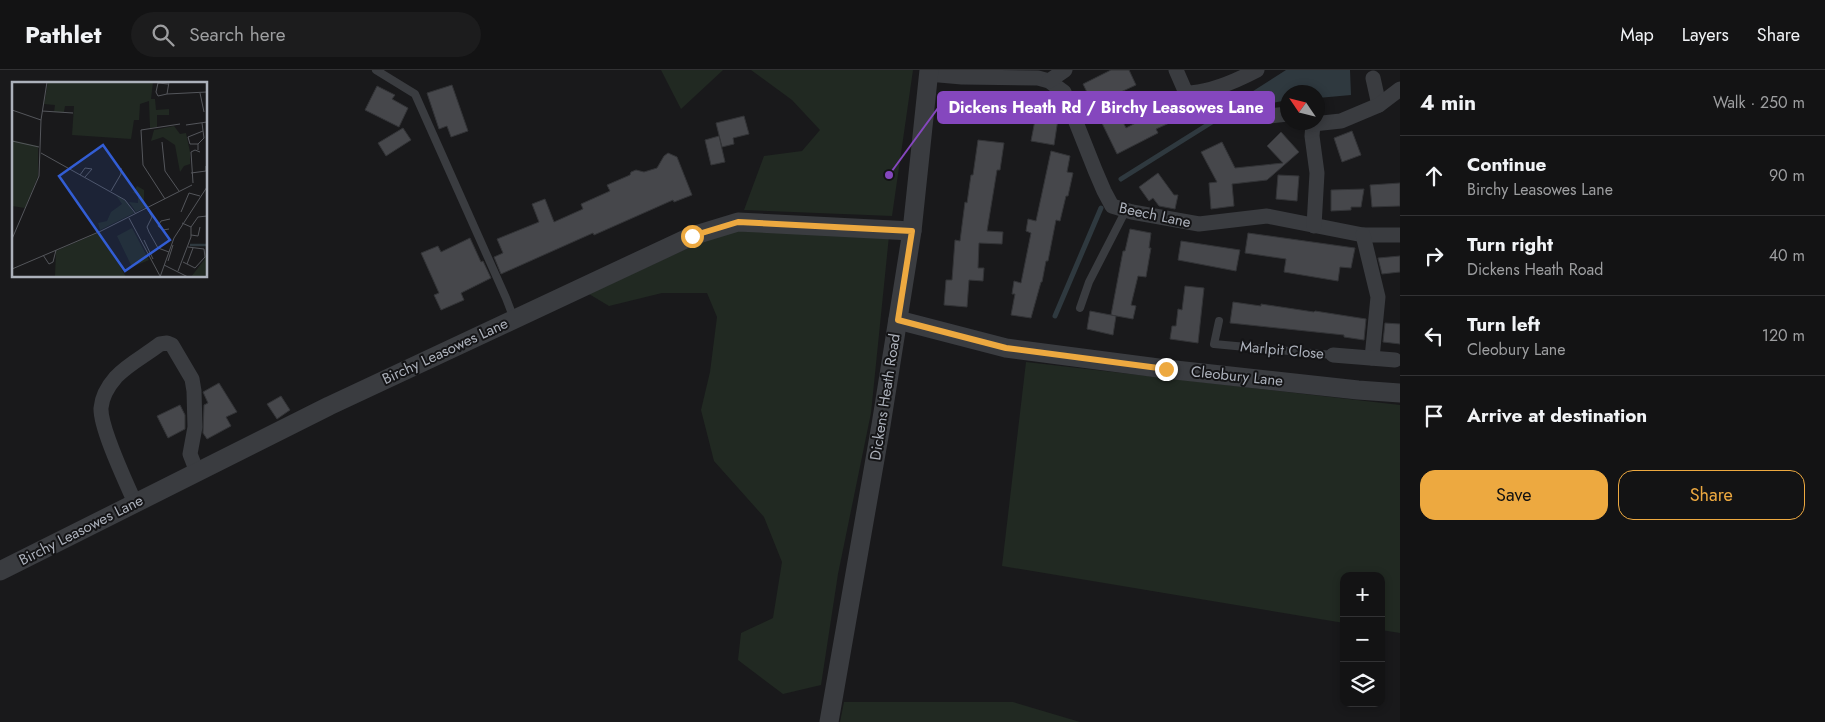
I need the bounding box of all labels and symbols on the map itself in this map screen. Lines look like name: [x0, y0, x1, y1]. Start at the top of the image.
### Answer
inset map: [12, 82, 208, 278]
north arrow: [1280, 85, 1325, 130]
callout: Dickens Heath Rd / Birchy Leasowes Lane: [938, 92, 1274, 123]
text: Dickens Heath Rd / Birchy Leasowes Lane: [948, 96, 1264, 119]
street label: Beech Lane: [1117, 197, 1193, 233]
route start: [681, 225, 704, 248]
street label: Birchy Leasowes Lane: [378, 312, 512, 390]
street label: Dickens Heath Road: [864, 332, 906, 462]
street label: Marlpit Close: [1239, 335, 1325, 365]
route end: [1155, 358, 1178, 381]
street label: Cleobury Lane: [1190, 360, 1284, 392]
street label: Birchy Leasowes Lane: [15, 489, 147, 571]

